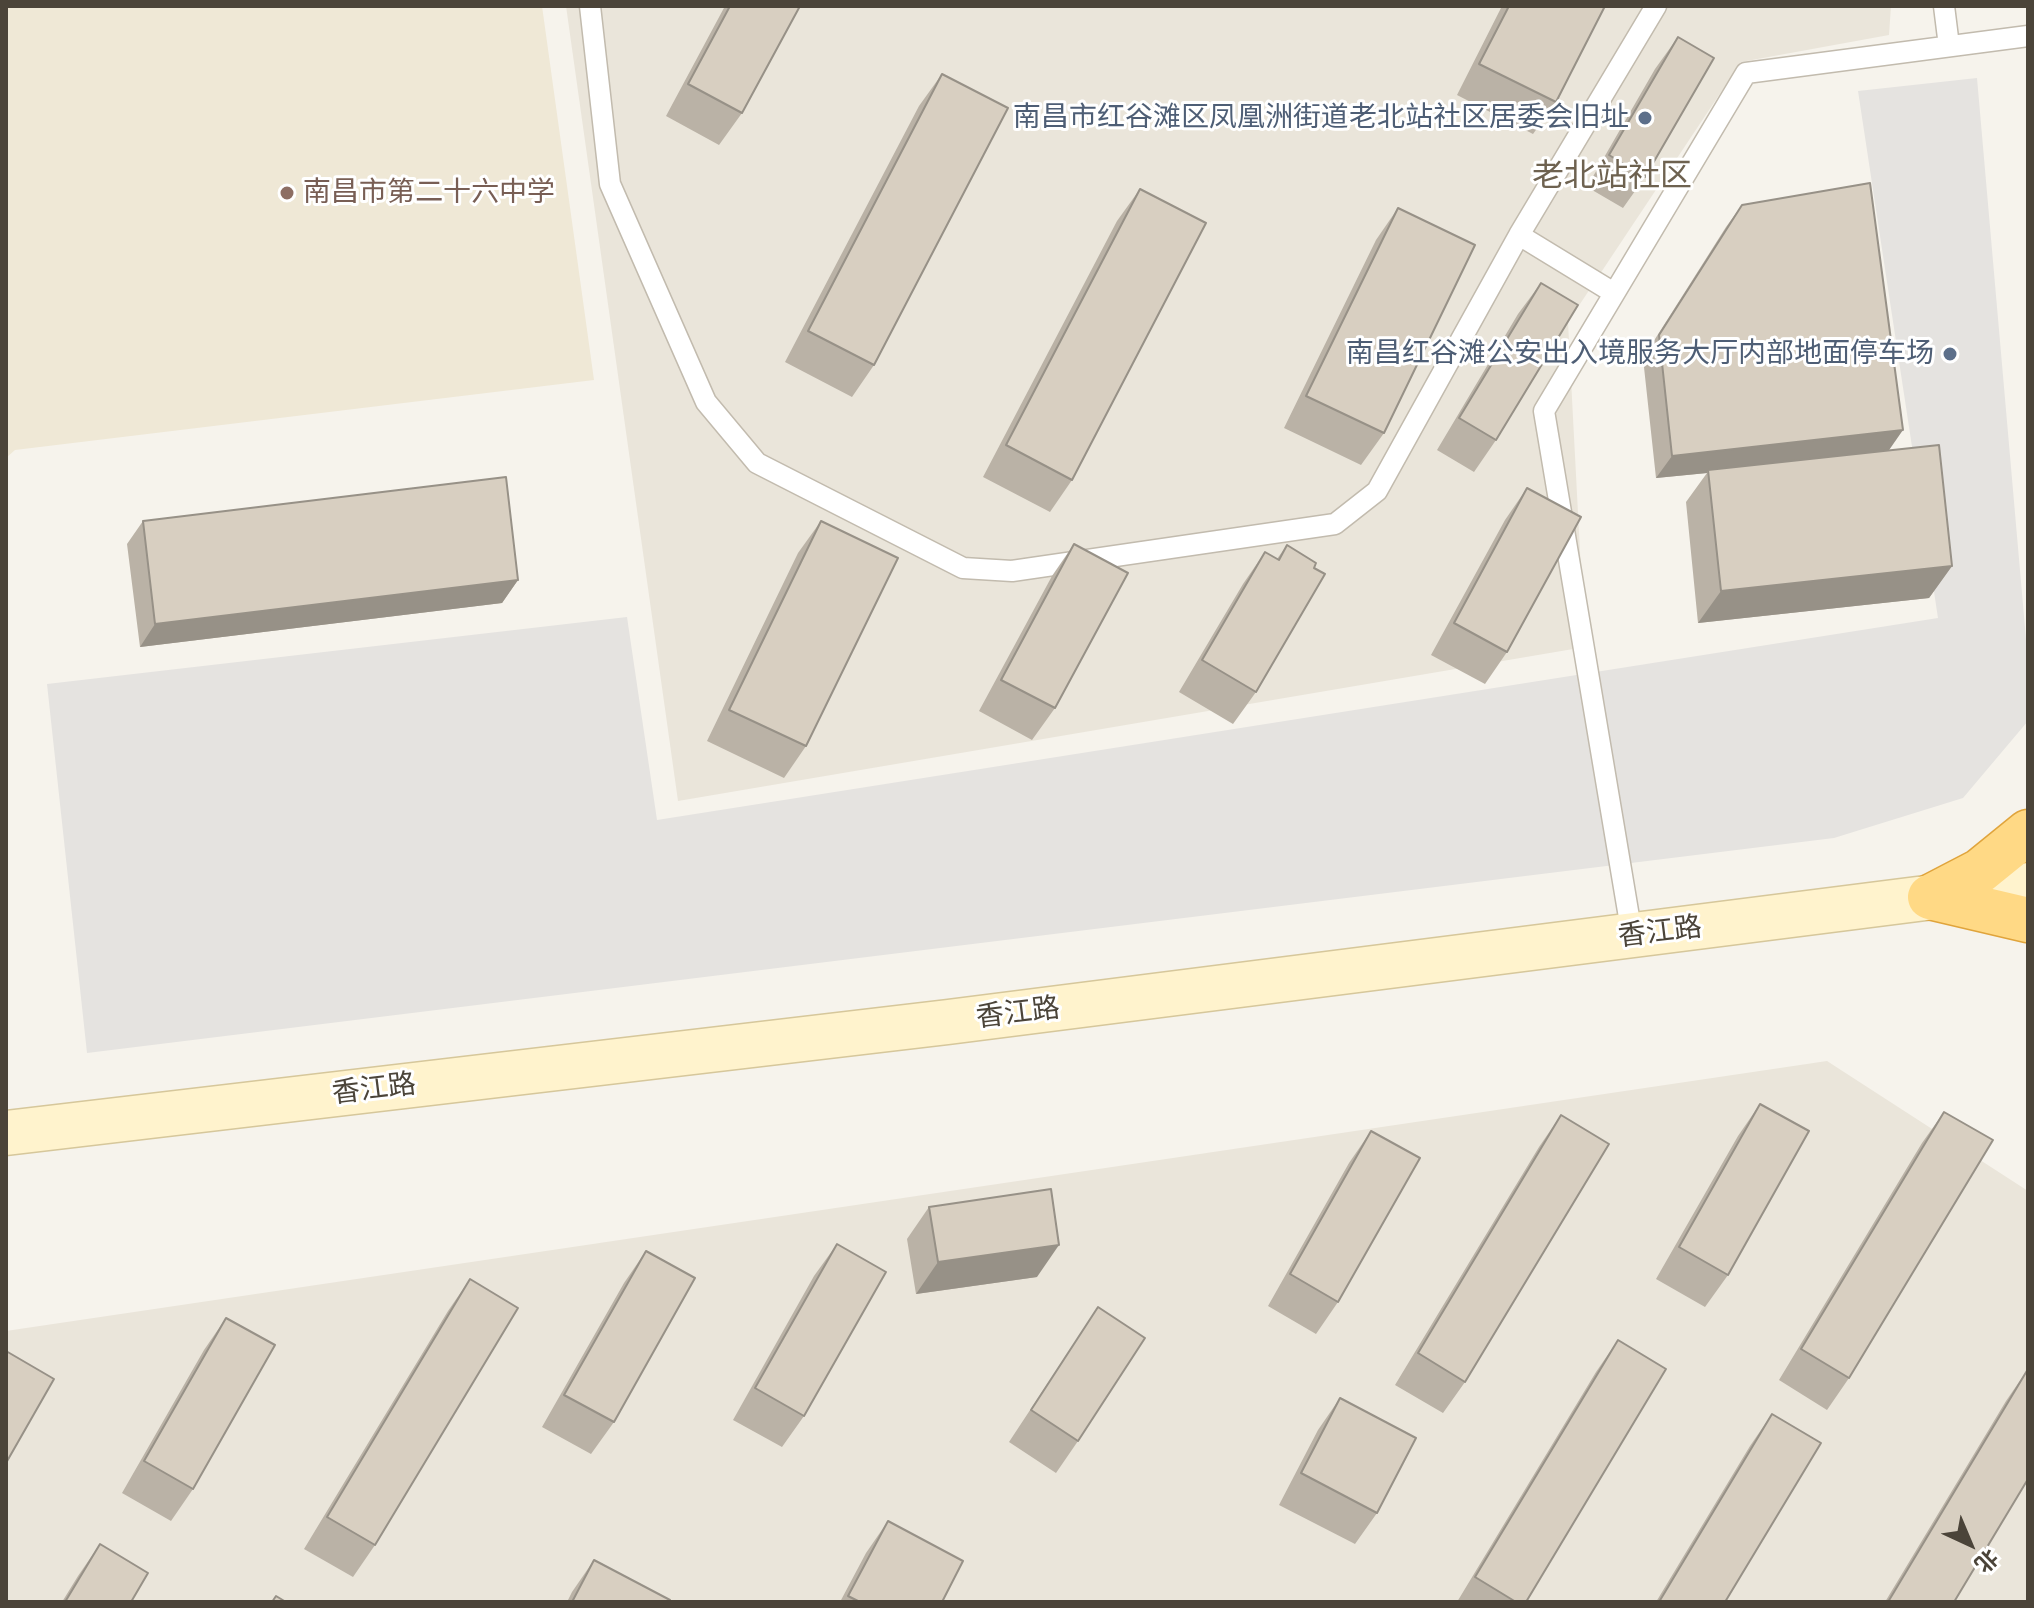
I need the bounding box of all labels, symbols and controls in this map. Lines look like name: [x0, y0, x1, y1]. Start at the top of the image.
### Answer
place label: 南昌市红谷滩区凤凰洲街道老北站社区居委会旧址: [1013, 101, 1629, 135]
marker: 南昌市红谷滩区凤凰洲街道老北站社区居委会旧址: [1636, 109, 1654, 127]
district label: 老北站社区: [1532, 157, 1692, 195]
place label: 南昌市第二十六中学: [303, 176, 555, 210]
marker: 南昌市第二十六中学: [278, 184, 296, 202]
place label: 南昌红谷滩公安出入境服务大厅内部地面停车场: [1346, 337, 1934, 371]
marker: 南昌红谷滩公安出入境服务大厅内部地面停车场: [1941, 345, 1959, 363]
street label: 香江路: [1616, 910, 1704, 954]
street label: 香江路: [974, 991, 1062, 1035]
street label: 香江路: [330, 1067, 418, 1111]
north arrow: [1930, 1504, 2010, 1584]
text: 北: [1970, 1544, 2004, 1578]

